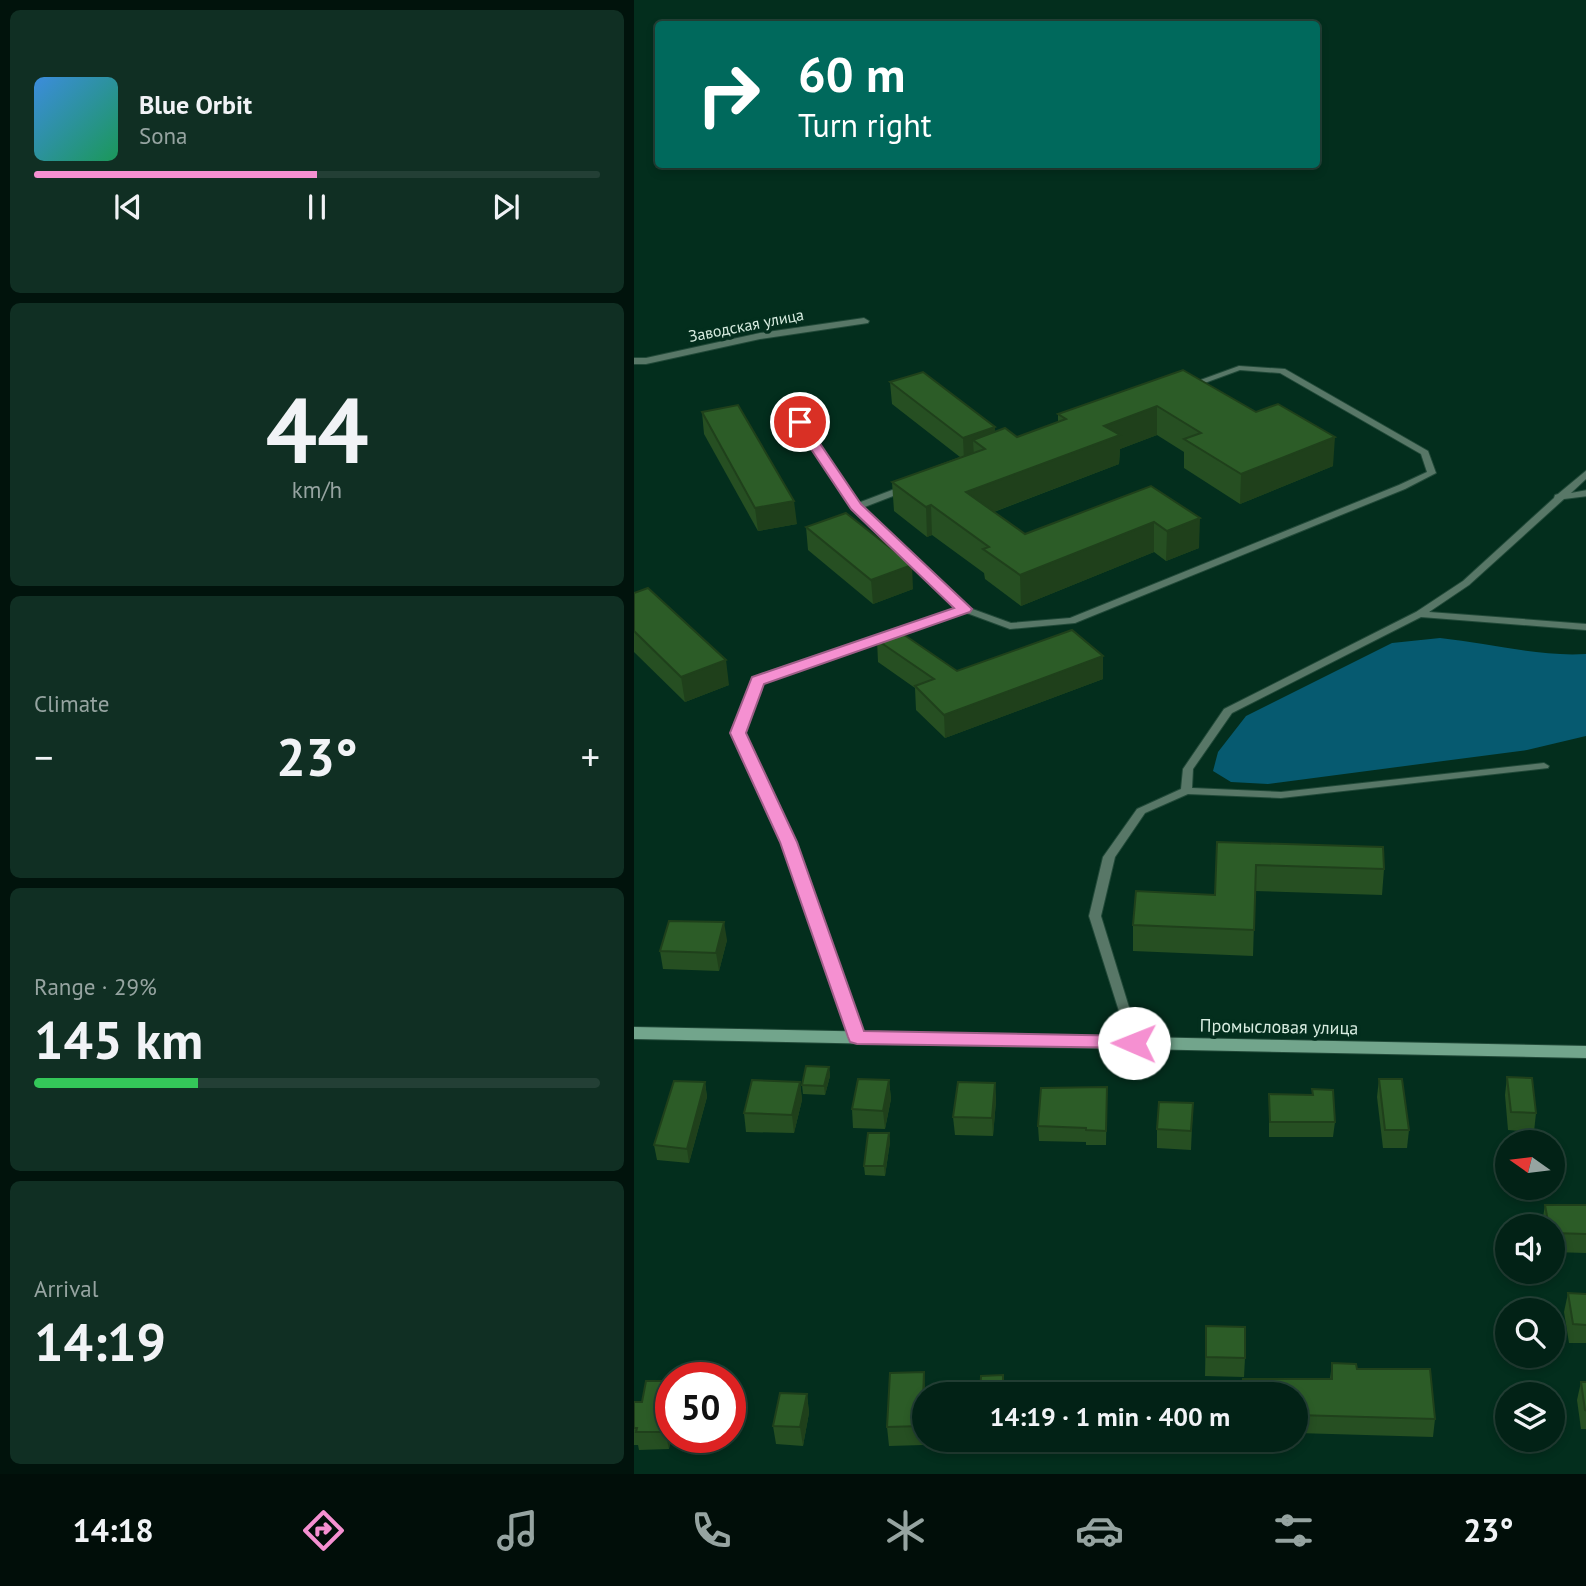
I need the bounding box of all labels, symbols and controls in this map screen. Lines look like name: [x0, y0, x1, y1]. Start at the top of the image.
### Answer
text: 60 m: [798, 42, 905, 106]
icon: right: [683, 49, 774, 140]
text: Blue Orbit: [139, 88, 252, 121]
text: Turn right: [798, 104, 932, 146]
text: Sona: [139, 121, 188, 150]
icon: previous: [109, 188, 147, 226]
icon: pause: [298, 188, 336, 226]
icon: next: [487, 188, 525, 226]
street label: Заводская улица: [687, 304, 805, 346]
text: 44: [265, 370, 369, 488]
pin: [770, 392, 830, 452]
icon: arrive: [781, 403, 819, 441]
text: km/h: [292, 475, 342, 504]
text: Climate: [34, 689, 109, 718]
text: 23°: [276, 723, 358, 790]
text: −: [34, 732, 53, 781]
text: +: [581, 732, 600, 781]
text: Range · 29%: [34, 972, 157, 1001]
text: 145 km: [34, 1006, 203, 1073]
position arrow: [1097, 1006, 1171, 1080]
street label: Промысловая улица: [1200, 1014, 1359, 1039]
north arrow: [1495, 1130, 1565, 1200]
map controls: [1495, 1130, 1565, 1452]
button: sound: [1495, 1214, 1565, 1284]
text: Arrival: [34, 1274, 98, 1303]
button: search: [1495, 1298, 1565, 1368]
text: 14:19: [34, 1308, 166, 1375]
speed limit sign: 50: [655, 1362, 746, 1453]
button: layers: [1495, 1382, 1565, 1452]
text: 14:19 · 1 min · 400 m: [990, 1400, 1230, 1433]
icon: directions: [299, 1506, 348, 1555]
icon: music: [493, 1506, 542, 1555]
icon: phone: [687, 1506, 736, 1555]
icon: climate: [881, 1506, 930, 1555]
icon: car: [1075, 1506, 1124, 1555]
icon: filters: [1269, 1506, 1318, 1555]
text: 14:18: [73, 1509, 154, 1551]
text: 23°: [1463, 1509, 1513, 1551]

